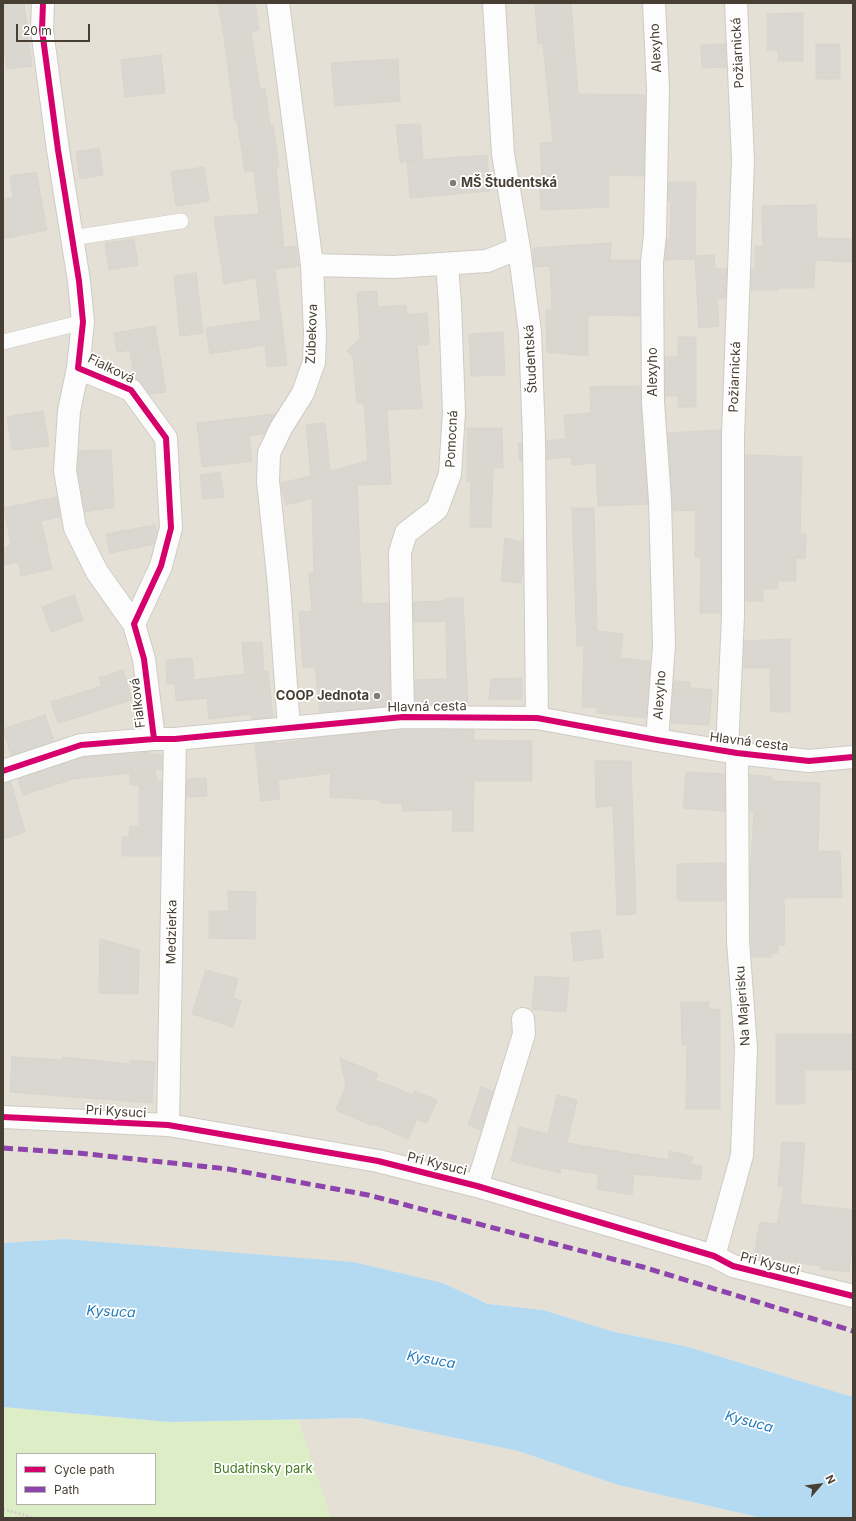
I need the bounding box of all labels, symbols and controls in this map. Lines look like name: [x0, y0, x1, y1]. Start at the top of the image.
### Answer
scale bar: [18, 16, 92, 42]
street label: Požiarnická: [728, 17, 748, 89]
text: 20 m: [23, 23, 52, 38]
street label: Alexyho: [647, 23, 665, 73]
place label: MŠ Študentská: [461, 175, 557, 191]
marker: MŠ Študentská: [448, 178, 458, 188]
street label: Zúbekova: [303, 304, 321, 364]
street label: Študentská: [521, 324, 541, 394]
street label: Požiarnická: [726, 341, 744, 413]
street label: Alexyho: [645, 347, 661, 397]
street label: Fialková: [85, 351, 137, 387]
street label: Pomocná: [443, 410, 461, 468]
street label: Alexyho: [650, 670, 670, 720]
street label: Fialková: [127, 677, 149, 729]
place label: COOP Jednota: [276, 688, 369, 704]
marker: COOP Jednota: [372, 691, 382, 701]
street label: Hlavná cesta: [387, 699, 467, 715]
street label: Hlavná cesta: [709, 729, 789, 755]
street label: Medzierka: [164, 900, 180, 964]
street label: Na Majerisku: [732, 965, 754, 1047]
street label: Pri Kysuci: [85, 1103, 147, 1121]
street label: Pri Kysuci: [406, 1149, 468, 1179]
street label: Pri Kysuci: [739, 1249, 801, 1279]
water label: Kysuca: [86, 1302, 136, 1322]
water label: Kysuca: [405, 1347, 457, 1373]
water label: Kysuca: [723, 1408, 775, 1436]
legend: [16, 1453, 156, 1505]
park label: Budatínsky park: [213, 1461, 313, 1477]
text: Cycle path: [54, 1462, 115, 1477]
north arrow: [800, 1465, 840, 1505]
text: N: [822, 1472, 839, 1486]
text: Path: [54, 1482, 79, 1497]

